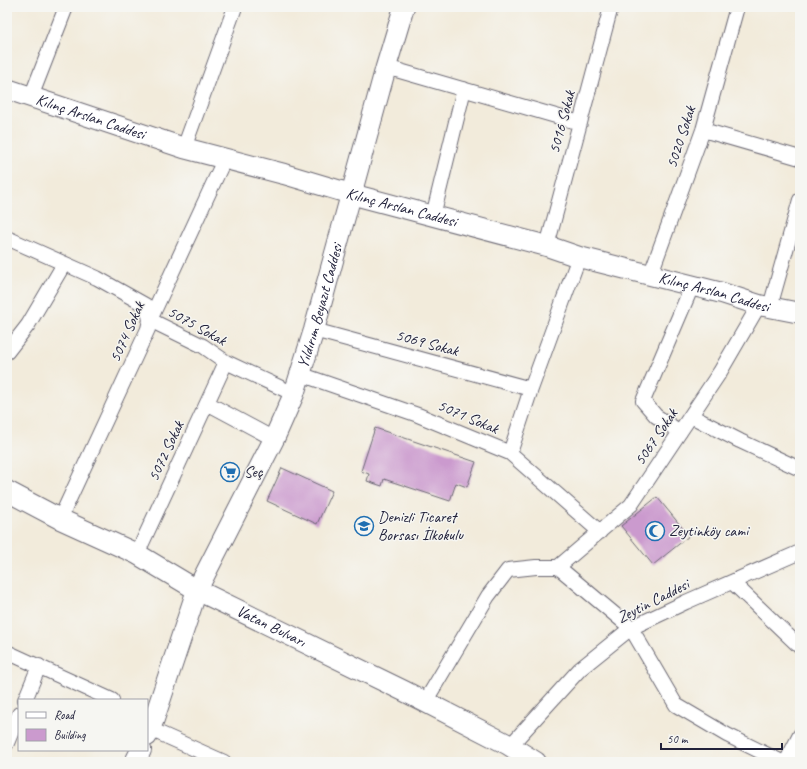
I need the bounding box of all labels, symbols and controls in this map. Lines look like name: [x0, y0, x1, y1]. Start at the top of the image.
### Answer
street label: 5016 Sokak: [544, 87, 580, 156]
street label: Kılınç Arslan Caddesi: [33, 89, 149, 145]
street label: 5020 Sokak: [662, 102, 701, 171]
street label: Kılınç Arslan Caddesi: [344, 183, 461, 232]
street label: Yıldırım Beyazıt Caddesi: [293, 240, 348, 370]
street label: Kılınç Arslan Caddesi: [657, 268, 773, 317]
street label: 5074 Sokak: [105, 298, 150, 365]
street label: 5075 Sokak: [164, 302, 231, 351]
street label: 5069 Sokak: [393, 325, 462, 361]
street label: 5071 Sokak: [435, 395, 502, 439]
street label: 5067 Sokak: [630, 404, 683, 469]
street label: 5072 Sokak: [143, 417, 189, 484]
supermarket icon: Seç: [219, 461, 241, 483]
place label: Seç: [244, 462, 264, 482]
place label: Denizli Ticaret Borsası İlkokulu: [378, 507, 464, 545]
school or university icon: Denizli Ticaret Borsası İlkokulu: [353, 515, 375, 537]
mosque icon: Zeytinköy cami: [644, 520, 666, 542]
place label: Zeytinköy cami: [669, 521, 750, 541]
street label: Zeytin Caddesi: [614, 573, 694, 628]
street label: Vatan Bulvarı: [233, 601, 310, 652]
legend: [18, 699, 148, 751]
text: Road: [54, 707, 76, 723]
scale bar: [661, 725, 782, 751]
text: Building: [54, 727, 86, 743]
text: 50 m: [667, 731, 689, 747]

